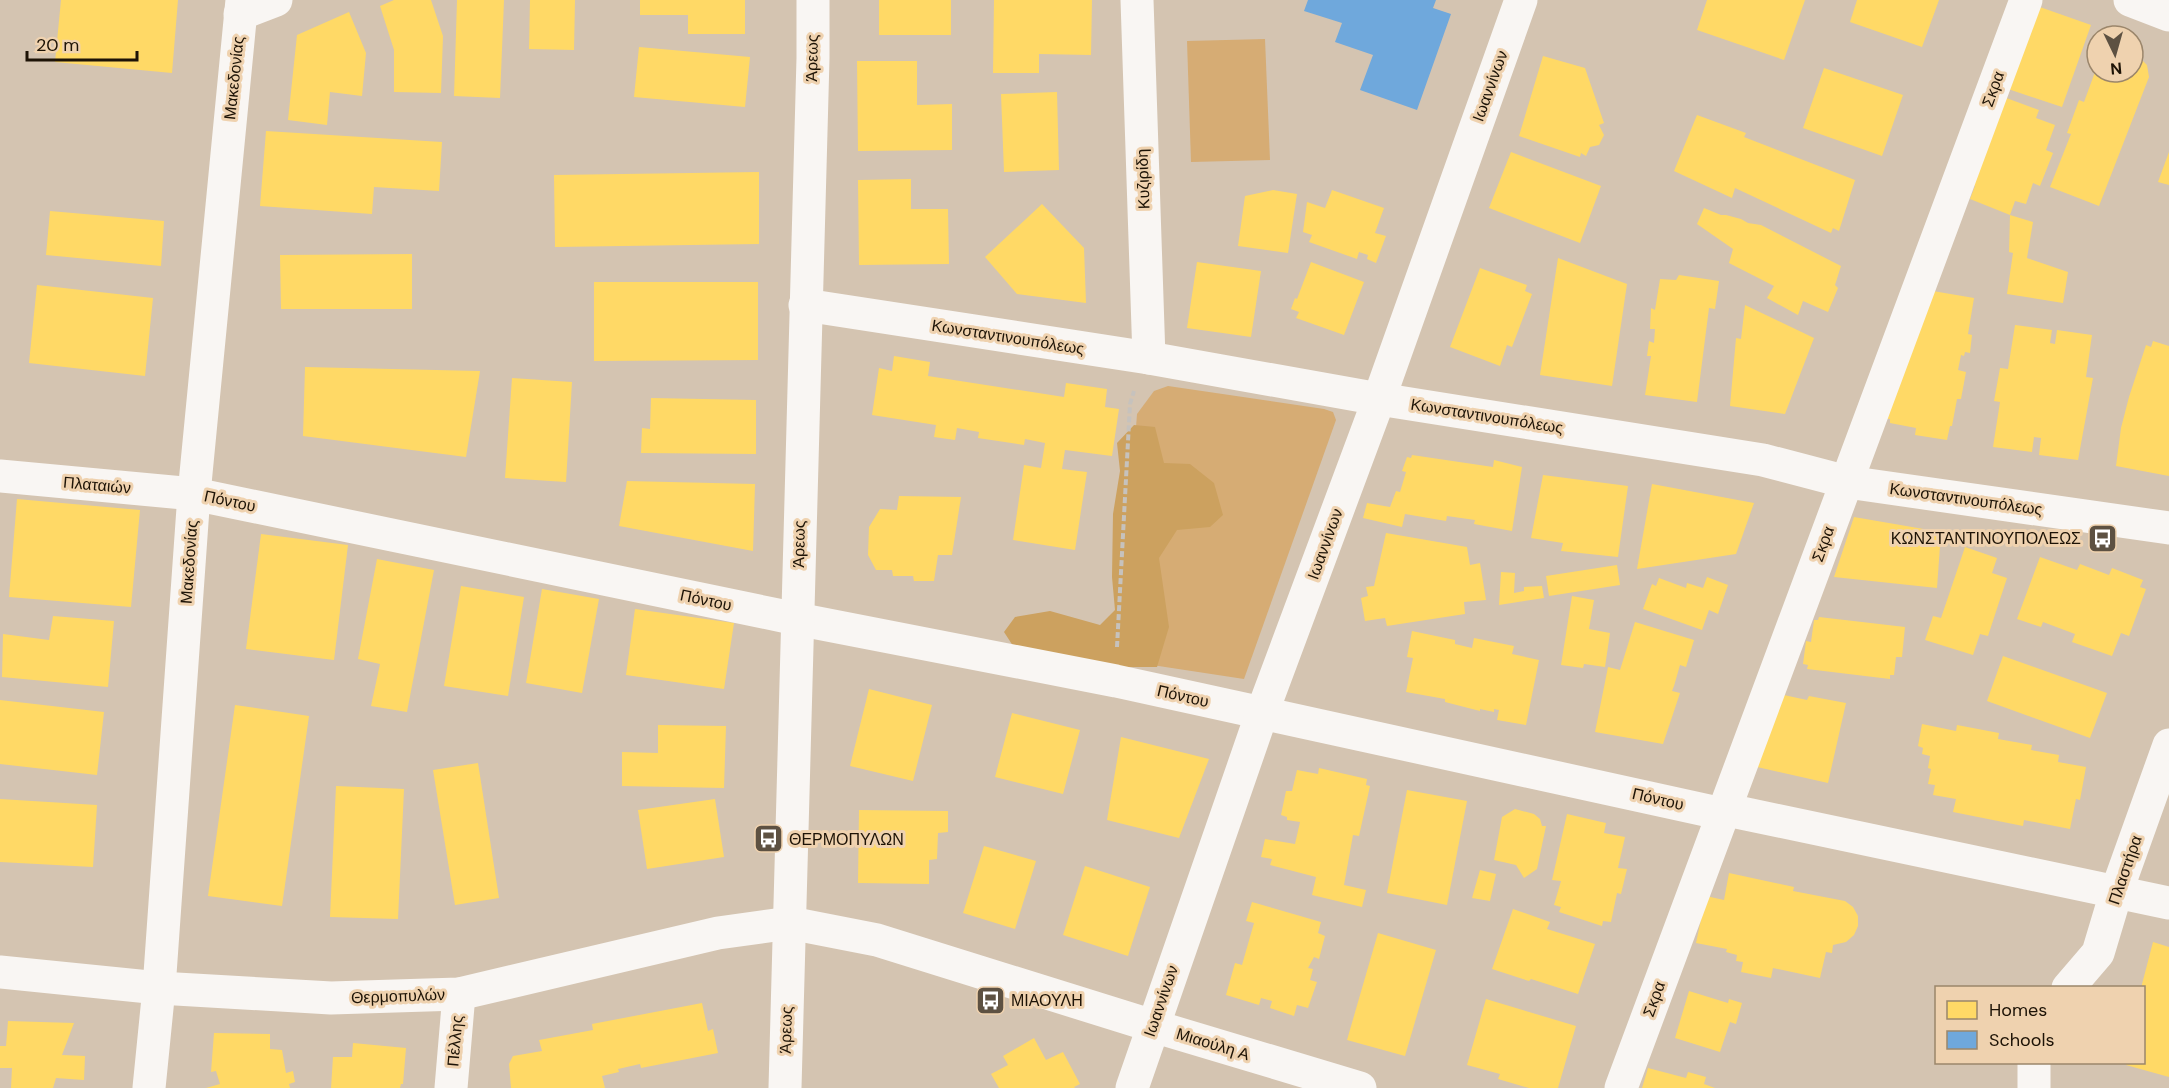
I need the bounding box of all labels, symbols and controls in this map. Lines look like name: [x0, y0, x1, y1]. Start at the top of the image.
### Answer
scale bar: [27, 24, 136, 62]
north arrow: [2085, 24, 2145, 84]
text: 20 m: [36, 33, 79, 57]
street label: Άρεως: [801, 34, 823, 82]
street label: Μακεδονίας: [219, 35, 249, 121]
street label: Ιωαννίνων: [1467, 48, 1513, 124]
text: N: [2110, 57, 2123, 79]
street label: Σκρα: [1977, 68, 2009, 110]
street label: Κυζιρίδη: [1131, 149, 1155, 209]
street label: Κωνσταντινουπόλεως: [930, 315, 1086, 359]
street label: Κωνσταντινουπόλεως: [1409, 394, 1565, 438]
street label: Πλαταιών: [62, 472, 132, 498]
street label: Κωνσταντινουπόλεως: [1888, 478, 2044, 520]
street label: Πόντου: [202, 485, 258, 517]
street label: Ιωαννίνων: [1302, 506, 1348, 582]
street label: Μακεδονίας: [176, 519, 202, 605]
street label: Άρεως: [788, 520, 810, 568]
bus stop icon: ΚΩΝΣΤΑΝΤΙΝΟΥΠΟΛΕΩΣ: [2086, 522, 2118, 554]
street label: Σκρα: [1807, 523, 1839, 565]
place label: ΚΩΝΣΤΑΝΤΙΝΟΥΠΟΛΕΩΣ: [1891, 528, 2081, 549]
street label: Πόντου: [678, 584, 734, 616]
street label: Πόντου: [1155, 680, 1211, 712]
street label: Πόντου: [1630, 783, 1686, 815]
bus stop icon: ΘΕΡΜΟΠΥΛΩΝ: [752, 823, 784, 855]
place label: ΘΕΡΜΟΠΥΛΩΝ: [789, 829, 904, 850]
street label: Πλαστήρα: [2103, 833, 2147, 907]
street label: Ιωαννίνων: [1139, 962, 1183, 1040]
street label: Σκρα: [1638, 978, 1670, 1020]
street label: Θερμοπυλών: [351, 984, 445, 1008]
bus stop icon: ΜΙΑΟΥΛΗ: [974, 984, 1006, 1016]
legend: [1935, 986, 2145, 1064]
place label: ΜΙΑΟΥΛΗ: [1011, 990, 1083, 1011]
text: Homes: [1989, 998, 2047, 1022]
street label: Άρεως: [775, 1006, 797, 1054]
street label: Πέλλης: [442, 1014, 468, 1067]
street label: Μιαούλη Α: [1174, 1023, 1253, 1065]
text: Schools: [1989, 1028, 2054, 1052]

